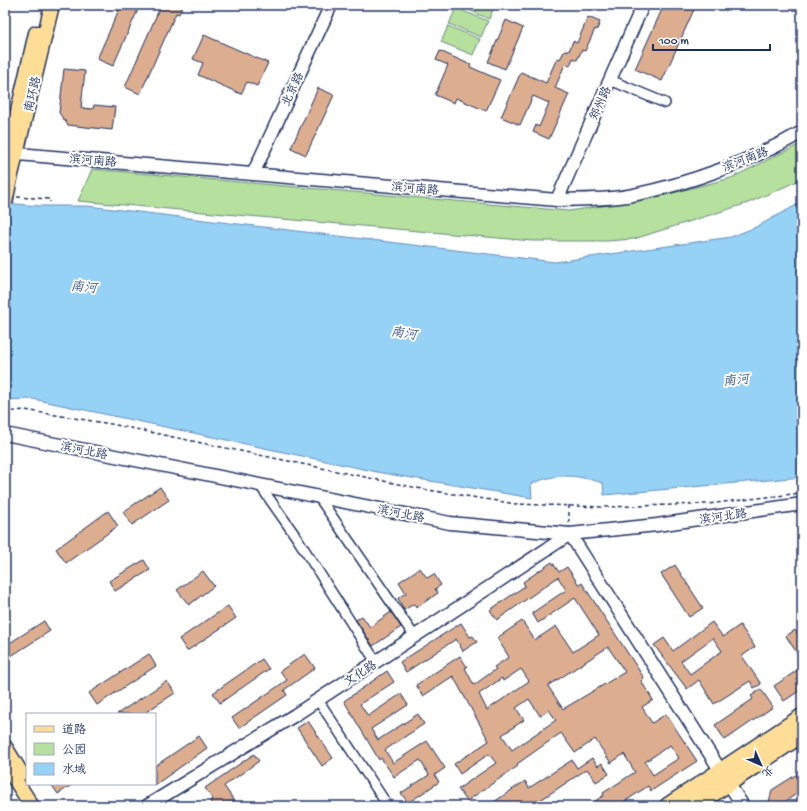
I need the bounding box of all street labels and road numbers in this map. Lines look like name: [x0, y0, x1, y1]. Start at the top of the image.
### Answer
street label: 北京路: [279, 70, 308, 109]
street label: 南环路: [22, 75, 45, 114]
street label: 郑州路: [587, 84, 616, 123]
street label: 滨河南路: [720, 145, 771, 176]
street label: 滨河南路: [68, 152, 117, 171]
street label: 滨河南路: [390, 180, 439, 199]
street label: 滨河北路: [59, 440, 109, 463]
street label: 滨河北路: [376, 503, 426, 526]
street label: 滨河北路: [698, 507, 748, 528]
street label: 文化路: [342, 658, 380, 690]

